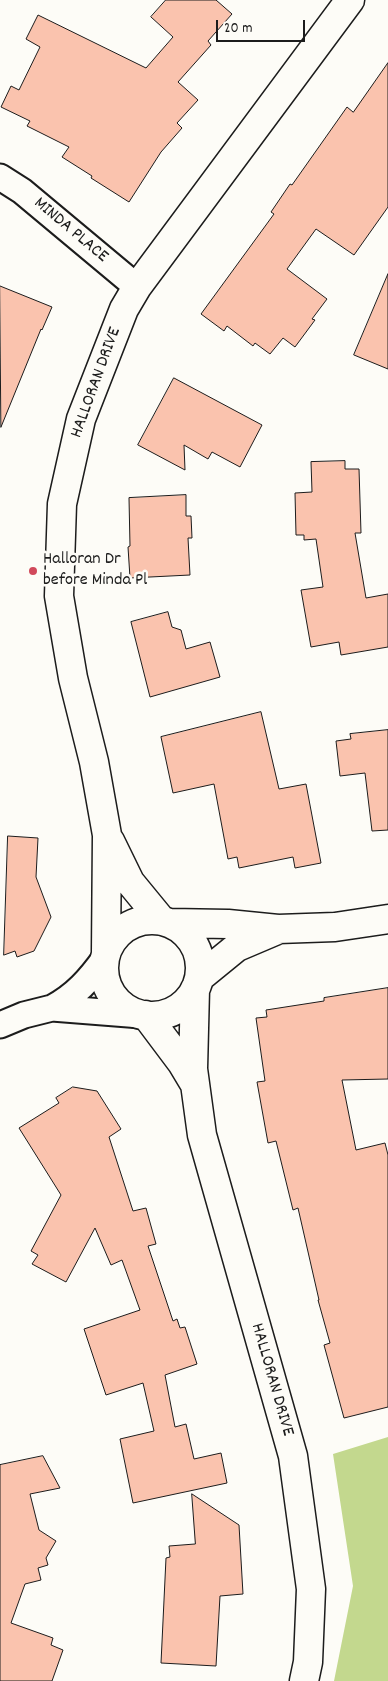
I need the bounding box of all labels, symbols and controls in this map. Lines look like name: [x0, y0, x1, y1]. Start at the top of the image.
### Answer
scale bar: [218, 10, 307, 42]
text: 20 m: [224, 18, 252, 40]
street label: MINDA PLACE: [28, 194, 112, 268]
street label: HALLORAN DRIVE: [67, 325, 127, 441]
place label: Halloran Dr before Minda Pl: [43, 550, 147, 592]
marker: Halloran Dr before Minda Pl: [27, 565, 39, 577]
street label: HALLORAN DRIVE: [245, 1321, 297, 1439]

